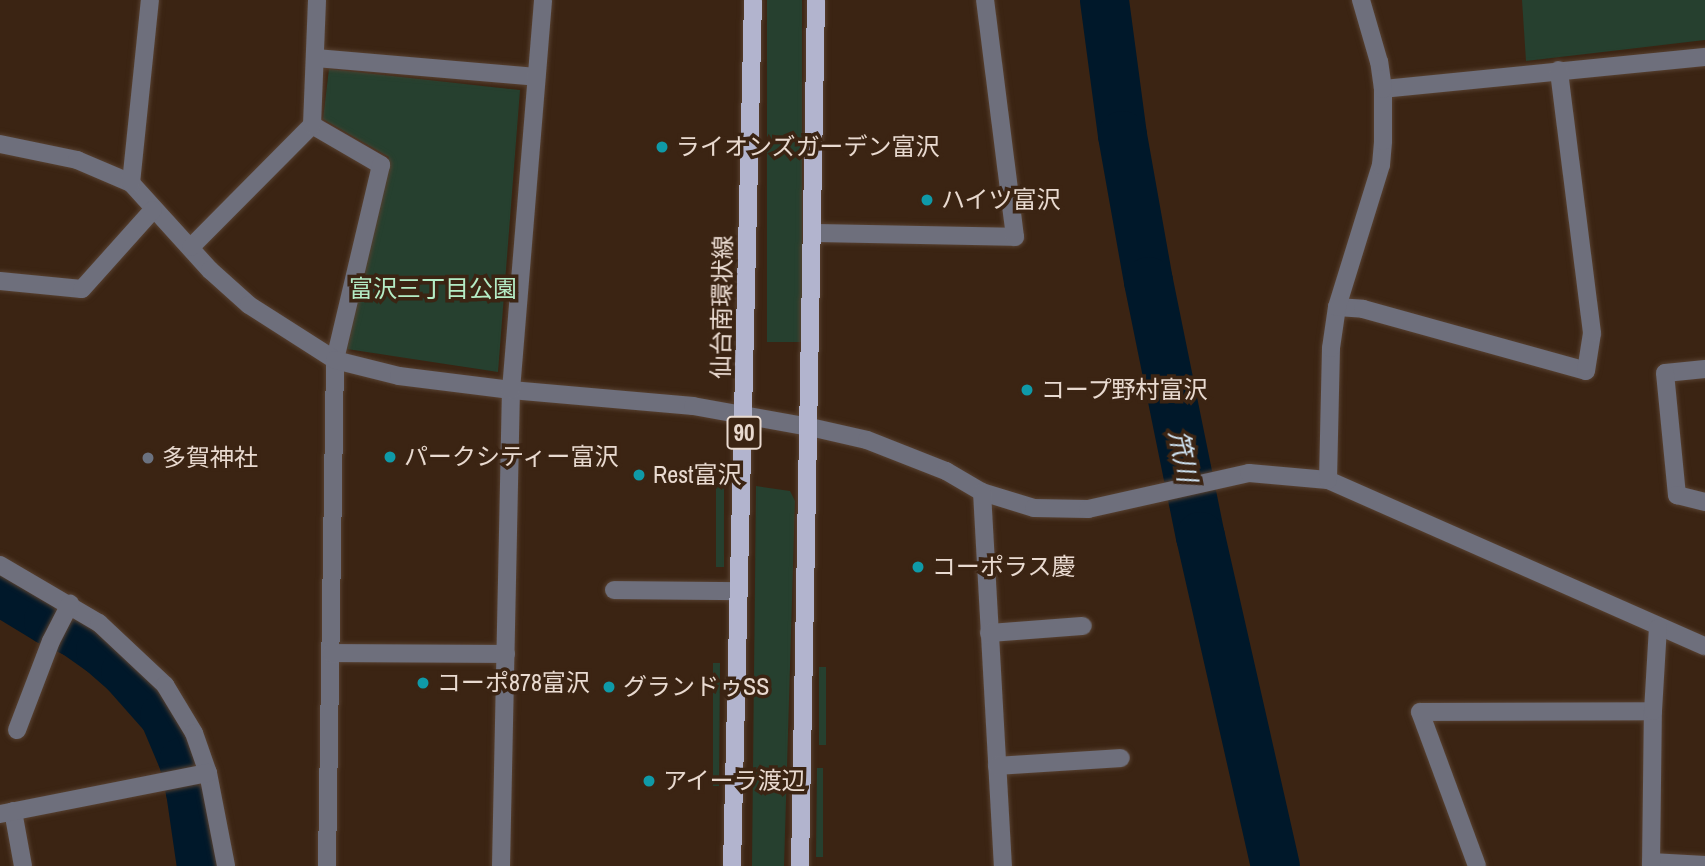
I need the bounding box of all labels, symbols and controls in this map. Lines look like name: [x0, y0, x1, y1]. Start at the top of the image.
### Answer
place label: ライオンズガーデン富沢: [676, 133, 940, 161]
marker: ライオンズガーデン富沢: [654, 139, 670, 155]
place label: ハイツ富沢: [941, 186, 1061, 214]
marker: ハイツ富沢: [919, 192, 935, 208]
street label: 仙台南環状線: [706, 235, 738, 379]
park label: 富沢三丁目公園: [349, 275, 517, 303]
place label: コープ野村富沢: [1041, 376, 1209, 404]
marker: コープ野村富沢: [1019, 382, 1035, 398]
road number: 90: [726, 414, 762, 452]
water label: 笊川: [1163, 428, 1203, 484]
place label: パークシティー富沢: [404, 443, 620, 471]
place label: 多賀神社: [162, 444, 258, 472]
marker: パークシティー富沢: [382, 449, 398, 465]
marker: 多賀神社: [140, 450, 156, 466]
place label: Rest富沢: [653, 461, 741, 489]
marker: Rest富沢: [631, 467, 647, 483]
place label: コーポラス慶: [932, 553, 1076, 581]
marker: コーポラス慶: [910, 559, 926, 575]
place label: コーポ878富沢: [437, 669, 590, 697]
place label: グランドゥSS: [623, 673, 769, 701]
marker: コーポ878富沢: [415, 675, 431, 691]
marker: グランドゥSS: [601, 679, 617, 695]
place label: アイーラ渡辺: [663, 767, 807, 795]
marker: アイーラ渡辺: [641, 773, 657, 789]

